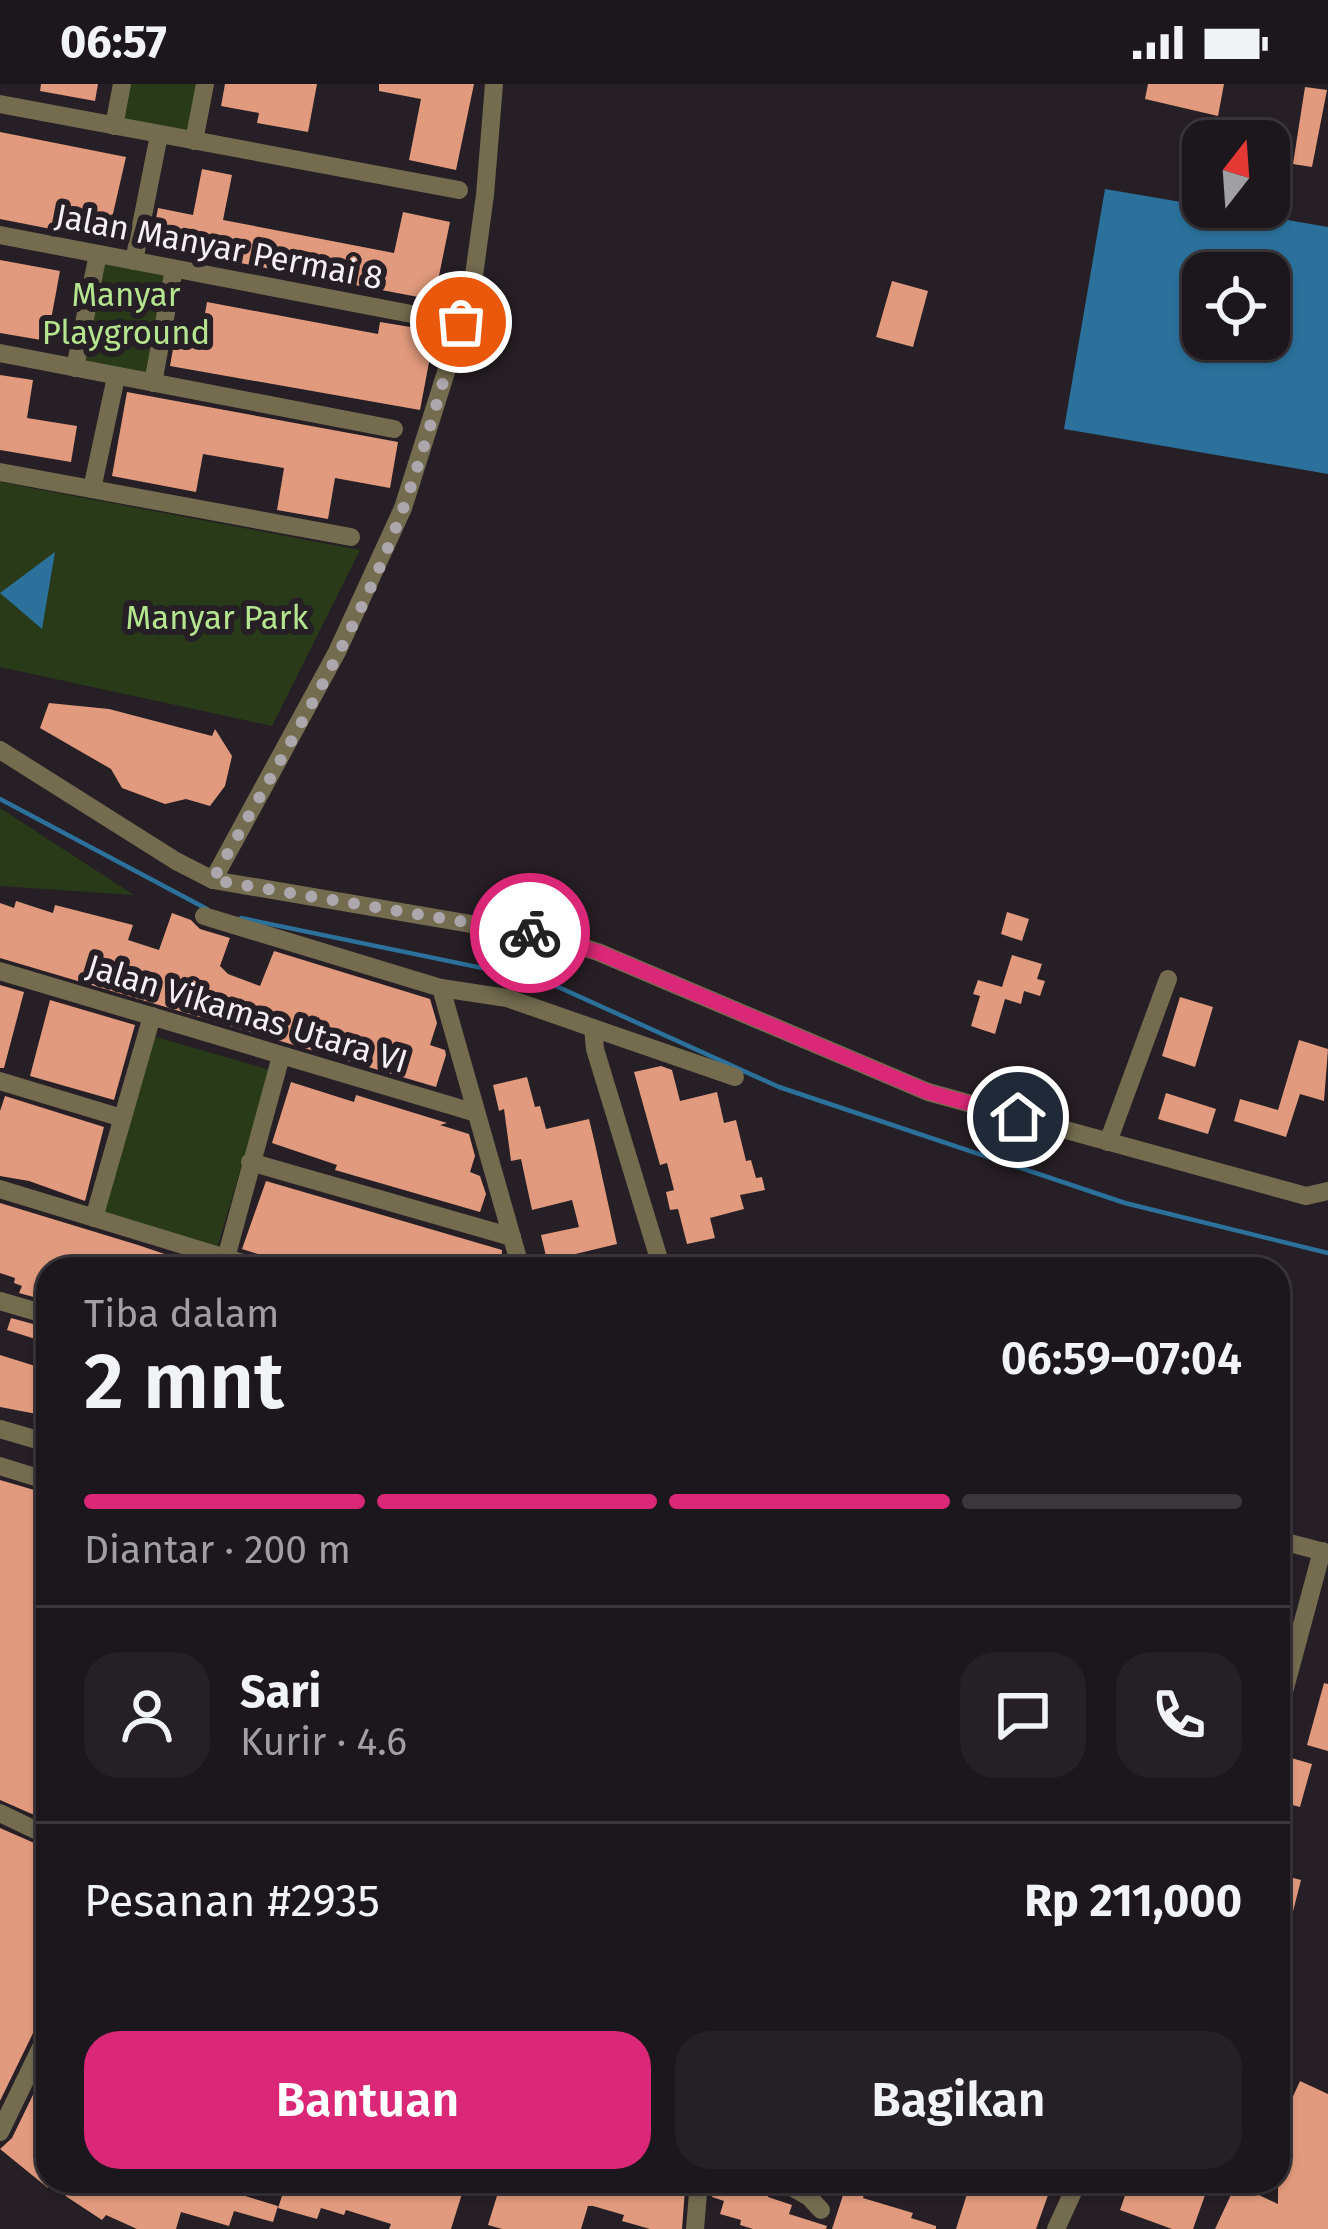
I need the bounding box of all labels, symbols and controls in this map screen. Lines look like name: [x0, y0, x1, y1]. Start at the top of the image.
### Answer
text: 06:57: [60, 15, 167, 69]
north arrow: [1182, 120, 1290, 228]
map controls: [1182, 120, 1290, 360]
street label: Jalan Manyar Permai 8: [52, 196, 386, 298]
button: locate: [1182, 252, 1290, 360]
pin: [410, 271, 512, 373]
park label: Manyar Playground: [42, 275, 210, 353]
icon: bag: [428, 289, 494, 355]
park label: Manyar Park: [126, 598, 309, 638]
courier: [470, 873, 590, 993]
icon: bike: [497, 900, 563, 966]
street label: Jalan Vikamas Utara VI: [82, 946, 412, 1082]
pin: [967, 1066, 1069, 1168]
icon: home: [985, 1084, 1051, 1150]
text: Tiba dalam: [84, 1291, 280, 1337]
text: 06:59–07:04: [1001, 1332, 1242, 1386]
text: 2 mnt: [84, 1335, 284, 1429]
text: Diantar · 200 m: [84, 1527, 351, 1573]
button: person: [84, 1652, 210, 1778]
button: chat: [960, 1652, 1086, 1778]
button: phone: [1116, 1652, 1242, 1778]
text: Sari: [240, 1665, 321, 1719]
text: Kurir · 4.6: [240, 1719, 407, 1765]
text: Pesanan #2935: [84, 1874, 380, 1928]
text: Rp 211,000: [1024, 1874, 1242, 1928]
button: Bantuan: [84, 2031, 651, 2169]
button: Bagikan: [675, 2031, 1242, 2169]

